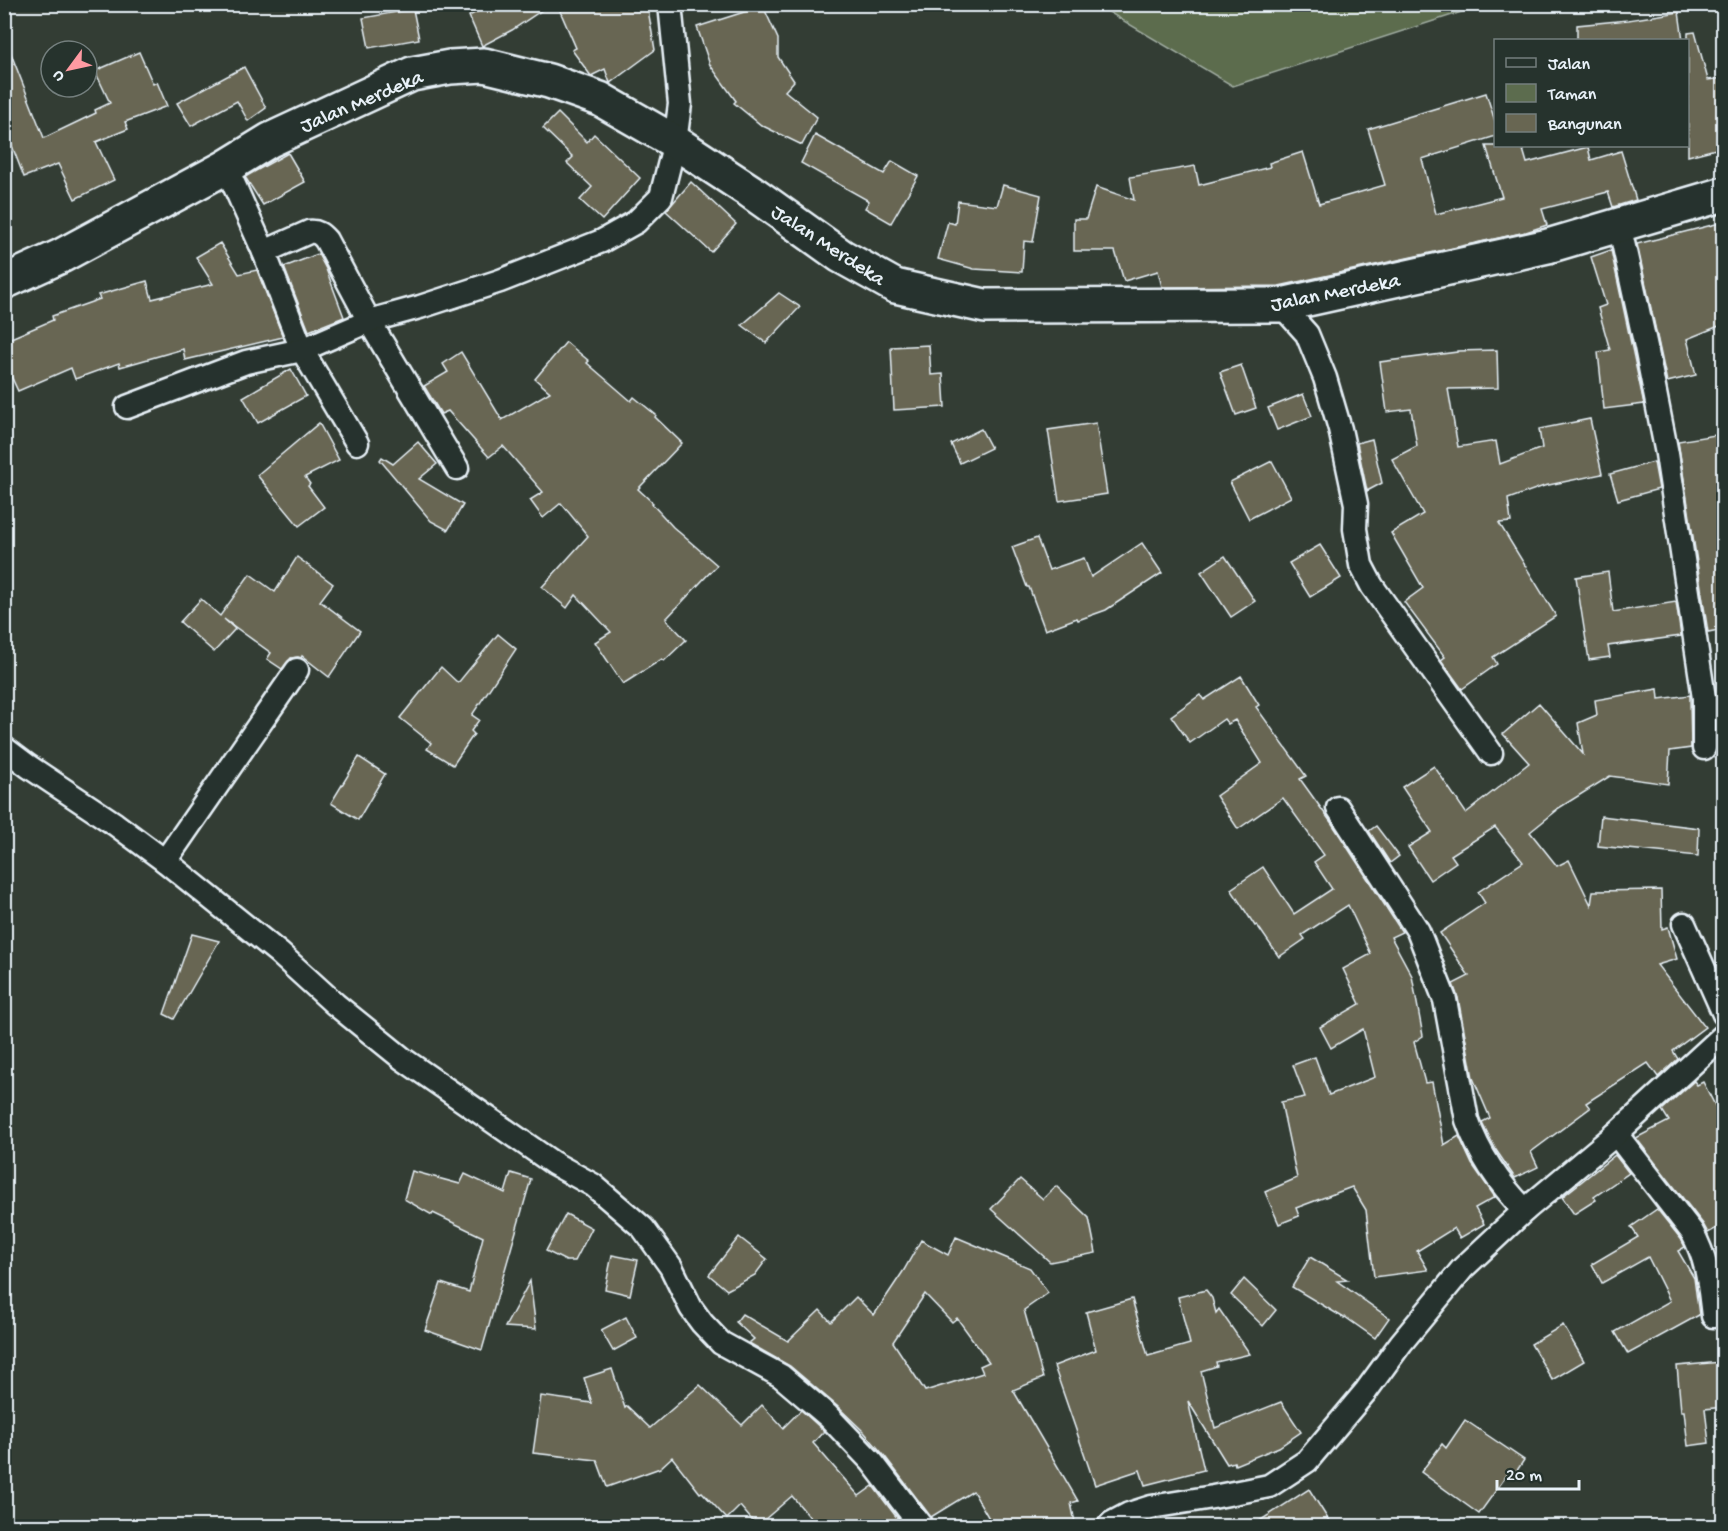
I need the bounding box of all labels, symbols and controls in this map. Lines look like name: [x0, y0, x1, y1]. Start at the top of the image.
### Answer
north arrow: [39, 39, 99, 99]
legend: [1494, 39, 1689, 147]
text: Jalan: [1548, 55, 1590, 76]
text: U: [48, 66, 70, 84]
street label: Jalan Merdeka: [297, 66, 429, 140]
text: Taman: [1547, 85, 1597, 106]
text: Bangunan: [1547, 115, 1622, 136]
street label: Jalan Merdeka: [765, 201, 890, 294]
street label: Jalan Merdeka: [1269, 269, 1404, 319]
scale bar: [1497, 1453, 1580, 1491]
text: 20 m: [1506, 1466, 1542, 1487]

